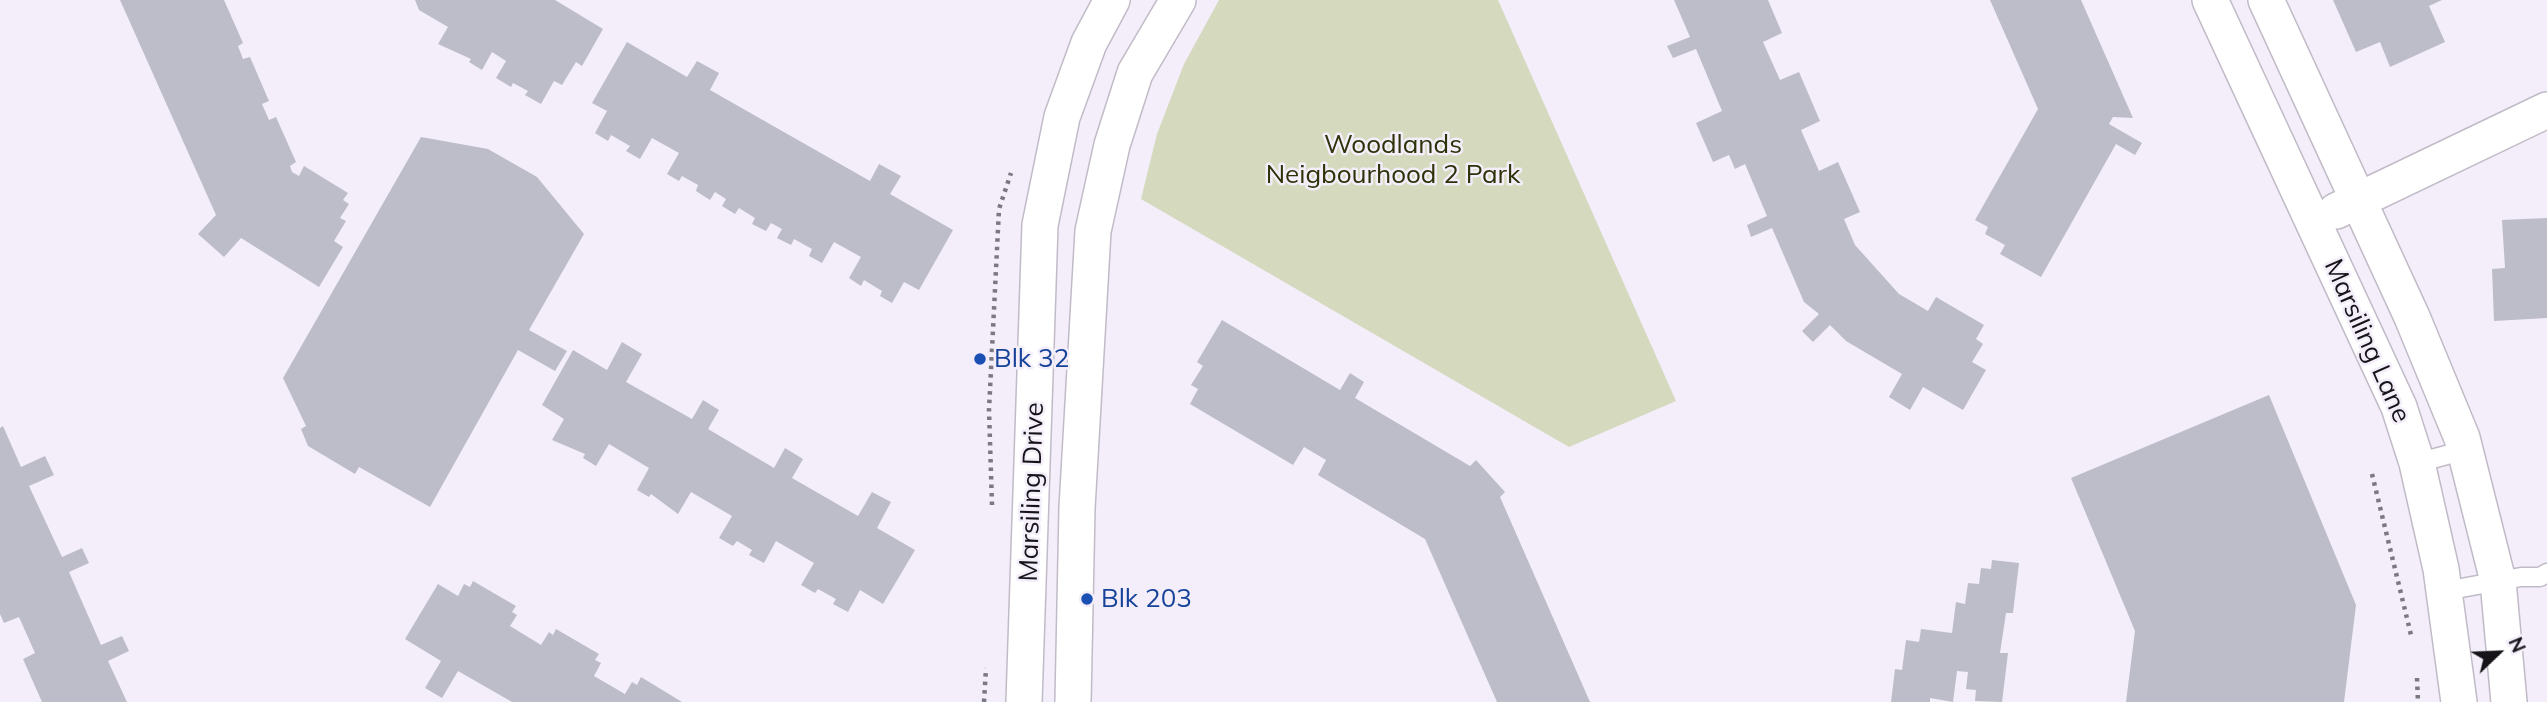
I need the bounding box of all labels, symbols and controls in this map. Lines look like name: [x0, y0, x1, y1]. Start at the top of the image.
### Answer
park label: Woodlands Neigbourhood 2 Park: [1266, 129, 1520, 190]
street label: Marsiling Lane: [2317, 254, 2417, 428]
place label: Blk 32: [994, 343, 1069, 375]
marker: Blk 32: [972, 351, 988, 367]
street label: Marsiling Drive: [1013, 402, 1051, 582]
place label: Blk 203: [1101, 583, 1192, 615]
marker: Blk 203: [1079, 591, 1095, 607]
north arrow: [2463, 618, 2533, 688]
text: N: [2503, 633, 2531, 656]

